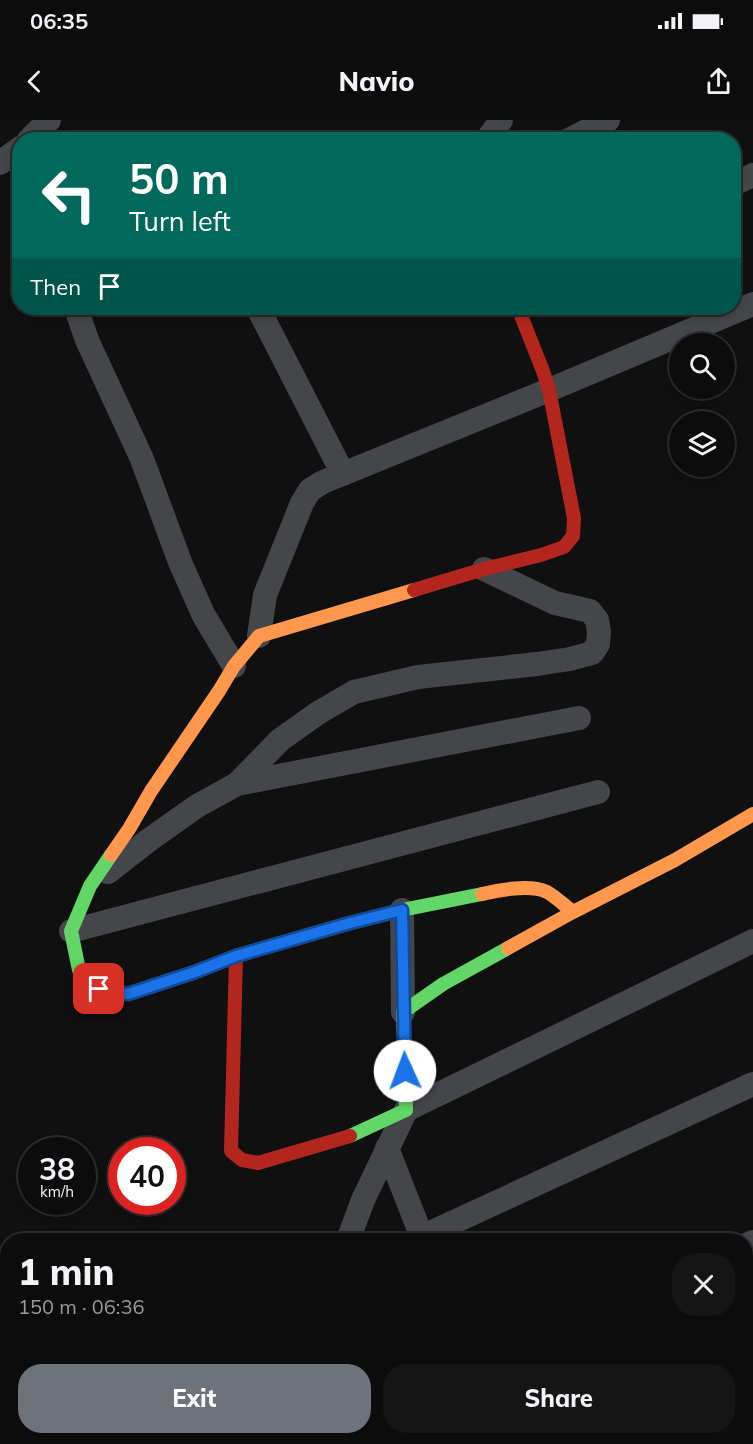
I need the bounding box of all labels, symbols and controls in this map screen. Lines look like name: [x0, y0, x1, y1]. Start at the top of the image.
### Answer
text: 06:35: [30, 7, 88, 35]
text: Navio: [338, 64, 415, 98]
icon: back: [18, 65, 51, 98]
icon: share: [702, 65, 735, 98]
text: 50 m: [129, 152, 229, 205]
icon: left: [30, 156, 108, 234]
text: Turn left: [129, 204, 231, 238]
icon: arrive: [93, 270, 126, 303]
text: Then: [30, 273, 81, 301]
map controls: [669, 333, 735, 477]
button: search: [669, 333, 735, 399]
button: layers: [669, 411, 735, 477]
pin: [73, 963, 124, 1014]
icon: arrive: [82, 972, 115, 1005]
position arrow: [373, 1039, 437, 1103]
speed limit sign: 40: [108, 1137, 186, 1215]
text: 38: [39, 1150, 75, 1188]
text: km/h: [40, 1182, 74, 1201]
text: 1 min: [18, 1249, 114, 1294]
button: close: [672, 1253, 735, 1316]
text: 150 m · 06:36: [18, 1294, 144, 1319]
button: Exit: [18, 1364, 371, 1433]
button: Share: [383, 1364, 735, 1433]

